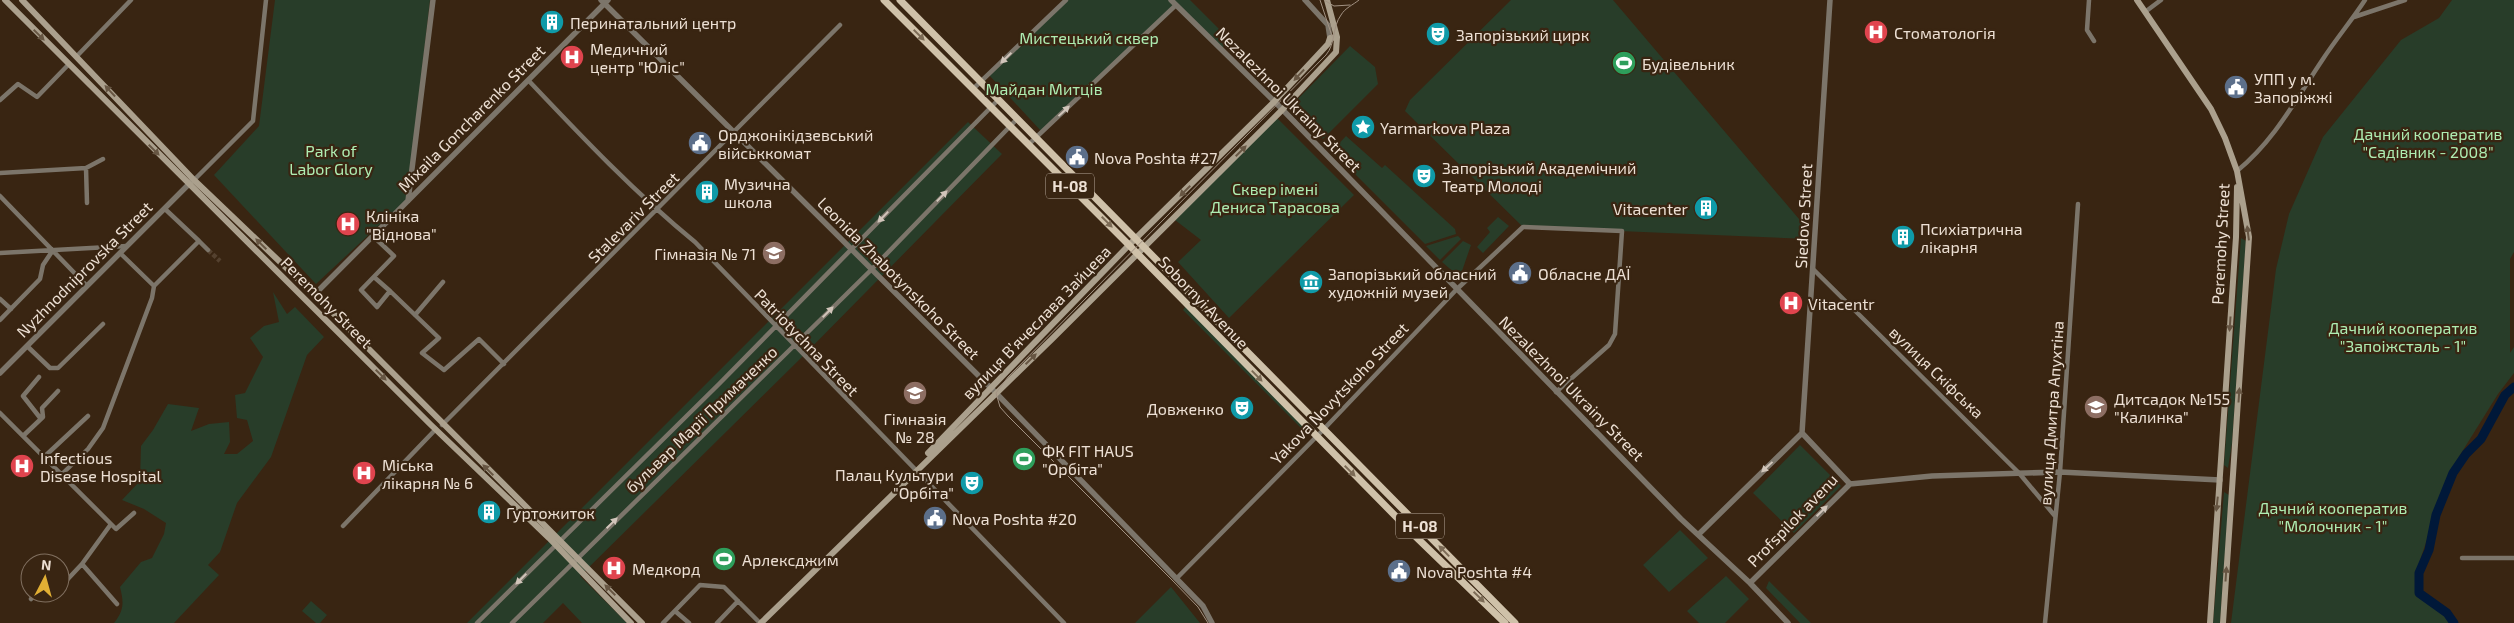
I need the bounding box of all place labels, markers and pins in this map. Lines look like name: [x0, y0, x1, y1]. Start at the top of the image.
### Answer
building icon: Перинатальний центр: [539, 9, 565, 35]
place label: Перинатальний центр: [570, 13, 736, 32]
hospital icon: Стоматологія: [1863, 19, 1889, 45]
theatre icon: Запорізький цирк: [1425, 21, 1451, 47]
place label: Стоматологія: [1894, 23, 1996, 42]
place label: Запорізький цирк: [1456, 25, 1590, 44]
place label: Медичний центр "Юліс": [590, 39, 685, 76]
hospital icon: Медичний центр "Юліс": [559, 44, 585, 70]
sports icon: Будівельник: [1611, 50, 1637, 76]
place label: Будівельник: [1642, 54, 1735, 74]
place label: УПП у м. Запоріжжі: [2254, 69, 2333, 106]
public building icon: УПП у м. Запоріжжі: [2223, 74, 2249, 100]
place icon: Yarmarkova Plaza: [1350, 114, 1376, 140]
place label: Yarmarkova Plaza: [1380, 118, 1510, 137]
place label: Орджонікідзевський військкомат: [718, 125, 873, 162]
public building icon: Орджонікідзевський військкомат: [687, 130, 713, 156]
public building icon: Nova Poshta #27: [1064, 144, 1090, 170]
place label: Nova Poshta #27: [1094, 148, 1217, 167]
place label: Запорізький Академічний Театр Молоді: [1442, 158, 1636, 195]
theatre icon: Запорізький Академічний Театр Молоді: [1411, 163, 1437, 189]
place label: Музична школа: [724, 174, 791, 211]
building icon: Музична школа: [694, 179, 720, 205]
building icon: Vitacenter: [1693, 195, 1719, 221]
place label: Vitacenter: [1613, 199, 1689, 218]
place label: Клініка "Віднова": [366, 206, 437, 243]
hospital icon: Клініка "Віднова": [335, 211, 361, 237]
place label: Психіатрична лікарня: [1920, 219, 2023, 256]
building icon: Психіатрична лікарня: [1890, 224, 1916, 250]
school or university icon: Гімназія № 71: [761, 240, 787, 266]
place label: Гімназія № 71: [654, 244, 756, 263]
public building icon: Обласне ДАЇ: [1507, 260, 1533, 286]
place label: Запорізький обласний художній музей: [1328, 264, 1497, 302]
place label: Обласне ДАЇ: [1538, 264, 1631, 283]
museum icon: Запорізький обласний художній музей: [1298, 269, 1324, 295]
hospital icon: Vitacentr: [1778, 290, 1804, 316]
place label: Vitacentr: [1808, 294, 1875, 313]
school or university icon: Гімназія № 28: [902, 380, 928, 406]
place label: Дитсадок №155 "Калинка": [2114, 389, 2230, 426]
school or university icon: Дитсадок №155 "Калинка": [2083, 394, 2109, 420]
theatre icon: Довженко: [1229, 395, 1255, 421]
place label: Довженко: [1147, 399, 1224, 418]
place label: Гімназія № 28: [883, 409, 947, 446]
place label: ФК FIT HAUS "Орбіта": [1042, 441, 1134, 478]
sports icon: ФК FIT HAUS "Орбіта": [1011, 446, 1037, 472]
place label: Infectious Disease Hospital: [40, 448, 161, 485]
hospital icon: Infectious Disease Hospital: [9, 453, 35, 479]
place label: Мiська лiкарня № 6: [382, 455, 473, 492]
hospital icon: Мiська лiкарня № 6: [351, 460, 377, 486]
place label: Палац Культури "Орбіта": [835, 465, 954, 502]
theatre icon: Палац Культури "Орбіта": [959, 470, 985, 496]
building icon: Гуртожиток: [476, 499, 502, 525]
place label: Гуртожиток: [506, 503, 595, 523]
public building icon: Nova Poshta #20: [922, 505, 948, 531]
place label: Nova Poshta #20: [952, 509, 1077, 528]
sports icon: Арлексджим: [711, 546, 737, 572]
place label: Арлексджим: [742, 550, 839, 569]
hospital icon: Медкорд: [601, 555, 627, 581]
public building icon: Nova Poshta #4: [1386, 558, 1412, 584]
place label: Медкорд: [632, 559, 700, 578]
place label: Nova Poshta #4: [1416, 562, 1532, 581]

